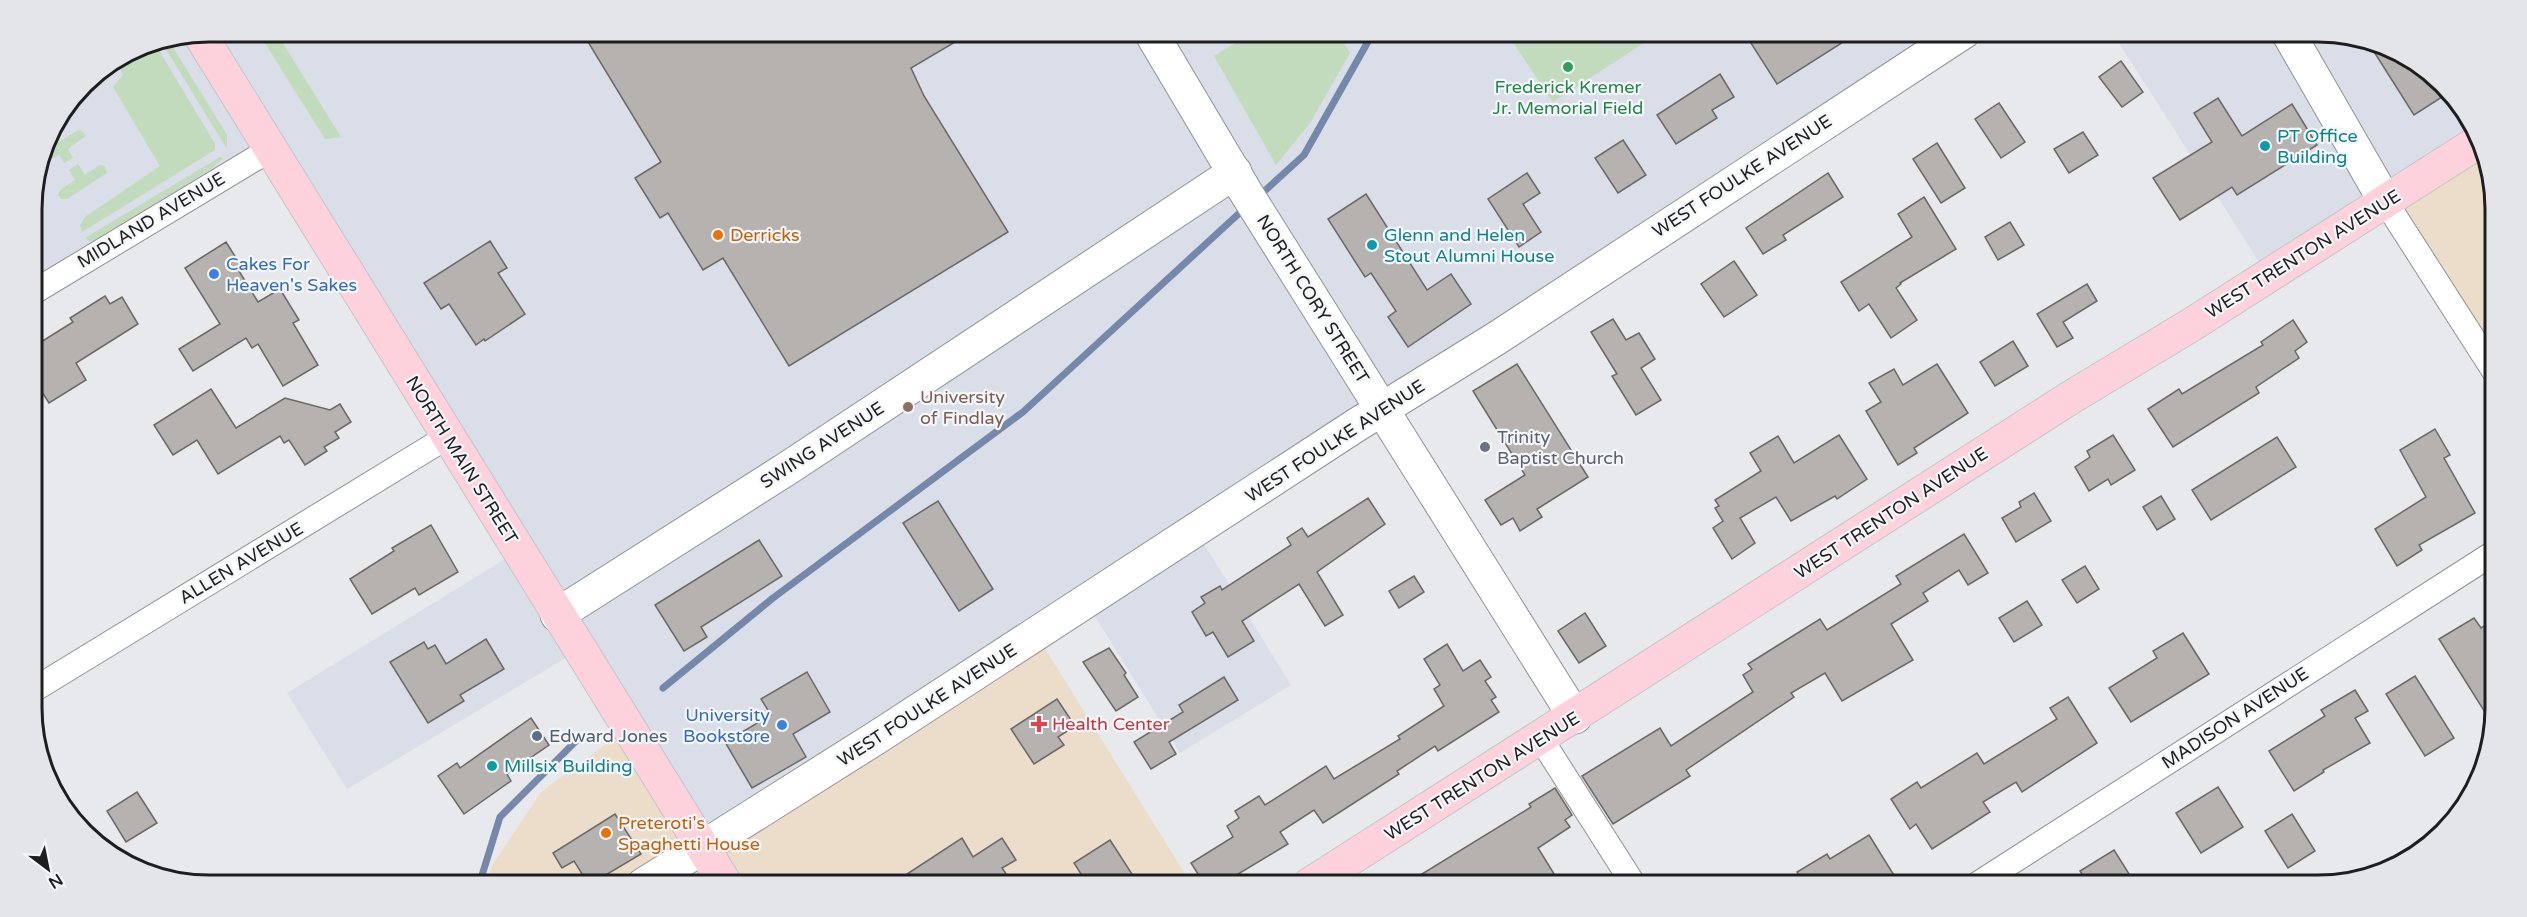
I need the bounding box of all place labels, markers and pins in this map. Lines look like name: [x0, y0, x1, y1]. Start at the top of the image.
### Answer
marker: Frederick Kremer Jr. Memorial Field: [1561, 60, 1575, 74]
place label: Frederick Kremer Jr. Memorial Field: [1493, 76, 1643, 119]
place label: PT Office Building: [2277, 125, 2358, 168]
marker: PT Office Building: [2258, 139, 2272, 153]
place label: Derricks: [730, 224, 800, 246]
place label: Glenn and Helen Stout Alumni House: [1384, 224, 1554, 267]
marker: Derricks: [711, 228, 725, 242]
marker: Glenn and Helen Stout Alumni House: [1365, 238, 1379, 252]
place label: Cakes For Heaven's Sakes: [226, 253, 357, 296]
marker: Cakes For Heaven's Sakes: [207, 267, 221, 281]
place label: University of Findlay: [920, 386, 1005, 429]
marker: University of Findlay: [901, 400, 915, 414]
place label: Trinity Baptist Church: [1497, 426, 1624, 469]
marker: Trinity Baptist Church: [1478, 440, 1492, 454]
place label: University Bookstore: [683, 704, 770, 747]
place label: Health Center: [1052, 713, 1170, 735]
marker: Health Center: [1030, 715, 1048, 733]
marker: University Bookstore: [775, 718, 789, 732]
place label: Edward Jones: [549, 725, 668, 747]
marker: Edward Jones: [530, 729, 544, 743]
place label: Millsix Building: [504, 755, 633, 777]
marker: Millsix Building: [485, 759, 499, 773]
place label: Preteroti's Spaghetti House: [618, 812, 760, 855]
marker: Preteroti's Spaghetti House: [599, 826, 613, 840]

